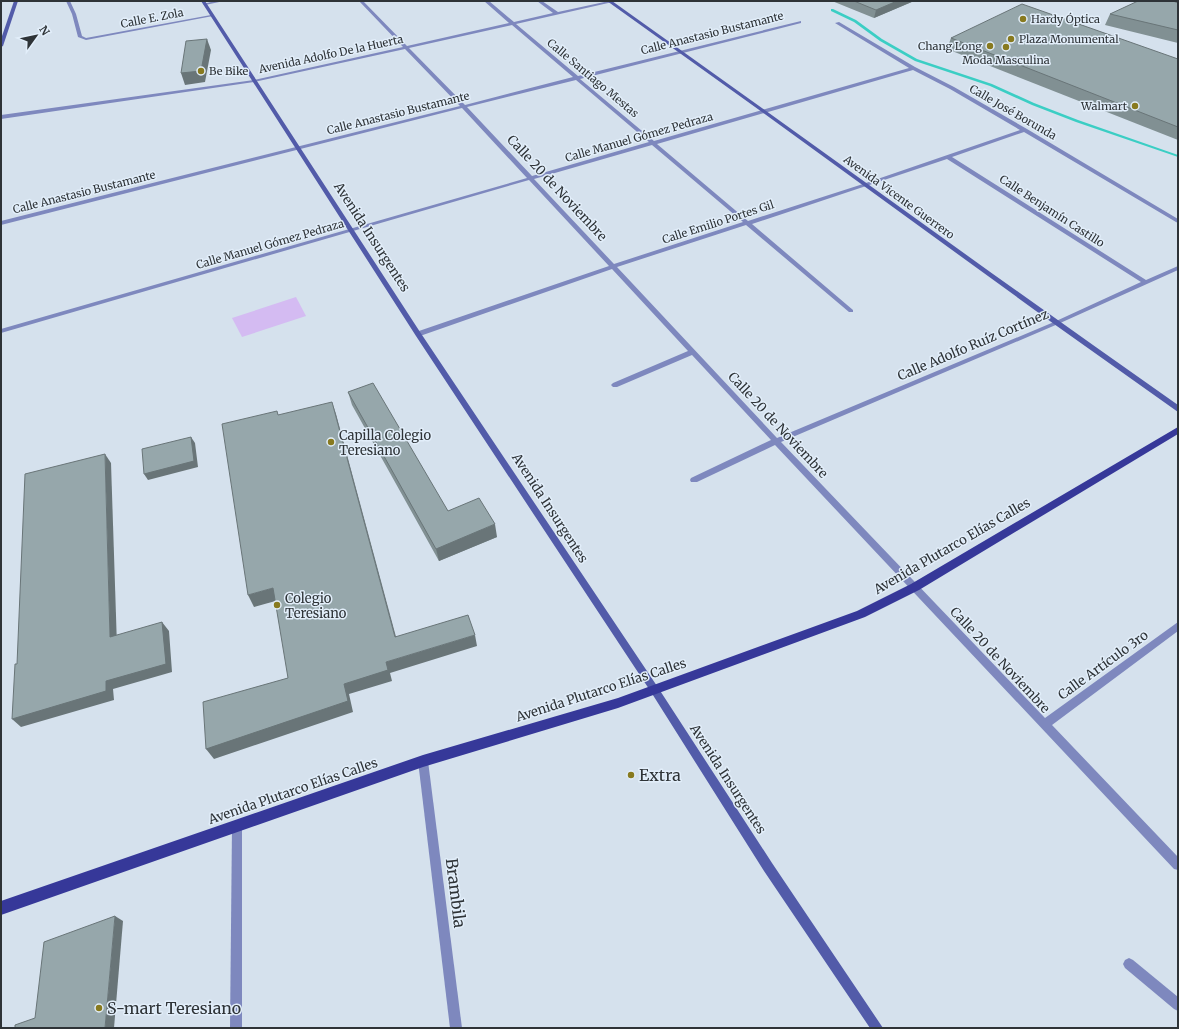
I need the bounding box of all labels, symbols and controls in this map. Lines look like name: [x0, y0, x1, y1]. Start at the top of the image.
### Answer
street label: Calle E. Zola: [119, 5, 185, 31]
street label: Calle Anastasio Bustamante: [639, 8, 785, 58]
place label: Hardy Óptica: [1031, 12, 1100, 26]
marker: Hardy Óptica: [1018, 14, 1028, 24]
north arrow: [16, 16, 56, 56]
text: N: [36, 23, 53, 38]
street label: Avenida Adolfo De la Huerta: [257, 32, 405, 76]
place label: Plaza Monumental: [1019, 32, 1119, 46]
marker: Plaza Monumental: [1006, 34, 1016, 44]
street label: Calle Santiago Mestas: [544, 36, 642, 120]
place label: Chang Long: [918, 39, 982, 53]
marker: Chang Long: [985, 41, 995, 51]
marker: Moda Masculina: [1001, 42, 1011, 52]
place label: Moda Masculina: [962, 53, 1050, 67]
place label: Be Bike: [209, 64, 249, 78]
marker: Be Bike: [196, 66, 206, 76]
street label: Calle José Borunda: [967, 81, 1059, 143]
street label: Calle Anastasio Bustamante: [325, 88, 471, 138]
place label: Walmart: [1080, 99, 1128, 113]
marker: Walmart: [1130, 101, 1140, 111]
street label: Calle Manuel Gómez Pedraza: [564, 109, 715, 165]
street label: Calle 20 de Noviembre: [503, 131, 611, 245]
street label: Avenida Vicente Guerrero: [840, 152, 958, 242]
street label: Calle Anastasio Bustamante: [11, 167, 157, 217]
street label: Calle Benjamín Castillo: [997, 172, 1107, 250]
street label: Avenida Insurgentes: [330, 178, 414, 295]
street label: Calle Emilio Portes Gil: [660, 197, 776, 247]
street label: Calle Manuel Gómez Pedraza: [195, 216, 346, 272]
street label: Calle Adolfo Ruíz Cortínez: [895, 305, 1051, 385]
street label: Calle 20 de Noviembre: [724, 368, 832, 482]
place label: Capilla Colegio Teresiano: [339, 427, 431, 459]
marker: Capilla Colegio Teresiano: [326, 437, 336, 447]
street label: Avenida Insurgentes: [508, 449, 592, 566]
street label: Avenida Plutarco Elías Calles: [870, 494, 1033, 598]
place label: Colegio Teresiano: [285, 590, 347, 622]
marker: Colegio Teresiano: [272, 600, 282, 610]
street label: Calle 20 de Noviembre: [946, 603, 1054, 717]
street label: Calle Artículo 3ro: [1055, 626, 1152, 703]
street label: Avenida Plutarco Elías Calles: [513, 654, 688, 726]
street label: Avenida Insurgentes: [686, 720, 770, 837]
street label: Avenida Plutarco Elías Calles: [205, 754, 380, 828]
place label: Extra: [639, 765, 681, 785]
marker: Extra: [626, 770, 636, 780]
street label: Brambila: [442, 857, 470, 929]
place label: S-mart Teresiano: [107, 998, 241, 1018]
marker: S-mart Teresiano: [94, 1003, 104, 1013]

